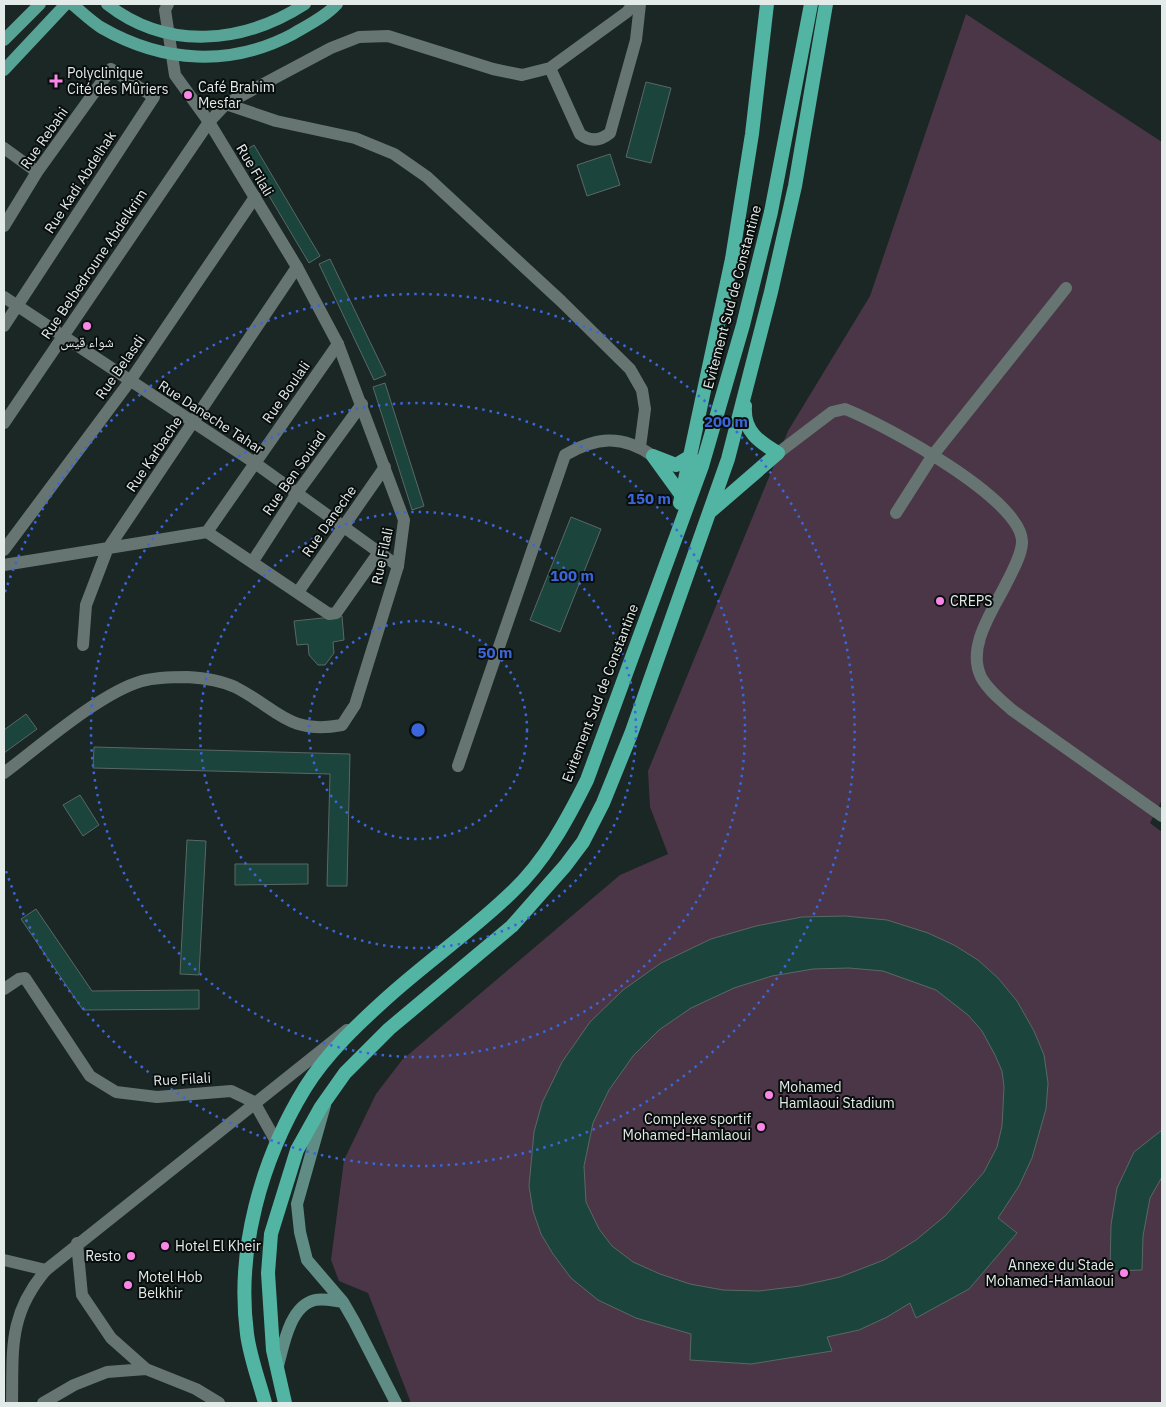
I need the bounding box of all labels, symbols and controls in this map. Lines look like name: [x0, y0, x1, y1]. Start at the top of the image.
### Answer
place label: Polyclinique Cité des Mûriers: [67, 64, 169, 98]
marker: Polyclinique Cité des Mûriers: [49, 74, 63, 88]
place label: Café Brahim Mesfar: [198, 78, 275, 112]
marker: Café Brahim Mesfar: [182, 89, 194, 101]
street label: Rue Rebahi: [16, 104, 72, 172]
street label: Rue Kadi Abdelhak: [40, 127, 120, 237]
street label: Rue Filali: [232, 141, 278, 199]
street label: Rue Belbedroune Abdelkrim: [37, 186, 151, 342]
street label: Evitement Sud de Constantine: [699, 203, 765, 391]
marker: شواء قيس: [81, 320, 93, 332]
street label: Rue Belasdi: [91, 331, 149, 403]
place label: شواء قيس: [60, 333, 114, 351]
street label: Rue Boulali: [258, 358, 314, 426]
street label: Rue Daneche Tahar: [155, 376, 267, 458]
street label: Rue Karbache: [122, 412, 186, 495]
text: 200 m: [704, 412, 748, 431]
street label: Rue Ben Souiad: [258, 427, 330, 519]
street label: Rue Daneche: [298, 482, 360, 560]
text: 150 m: [627, 489, 671, 508]
street label: Rue Filali: [367, 526, 397, 586]
text: 100 m: [550, 566, 594, 585]
place label: CREPS: [950, 592, 992, 610]
marker: CREPS: [934, 595, 946, 607]
street label: Evitement Sud de Constantine: [558, 601, 642, 785]
text: 50 m: [478, 643, 512, 662]
centre of rings: [409, 721, 427, 739]
street label: Rue Filali: [153, 1068, 211, 1090]
place label: Mohamed Hamlaoui Stadium: [779, 1078, 895, 1112]
marker: Mohamed Hamlaoui Stadium: [763, 1089, 775, 1101]
place label: Complexe sportif Mohamed-Hamlaoui: [623, 1110, 751, 1144]
marker: Complexe sportif Mohamed-Hamlaoui: [755, 1121, 767, 1133]
place label: Hotel El Kheir: [175, 1237, 261, 1255]
marker: Hotel El Kheir: [159, 1240, 171, 1252]
place label: Resto: [85, 1247, 121, 1265]
marker: Resto: [125, 1250, 137, 1262]
place label: Annexe du Stade Mohamed-Hamlaoui: [986, 1256, 1114, 1290]
marker: Annexe du Stade Mohamed-Hamlaoui: [1118, 1267, 1130, 1279]
place label: Motel Hob Belkhir: [138, 1268, 203, 1302]
marker: Motel Hob Belkhir: [122, 1279, 134, 1291]

